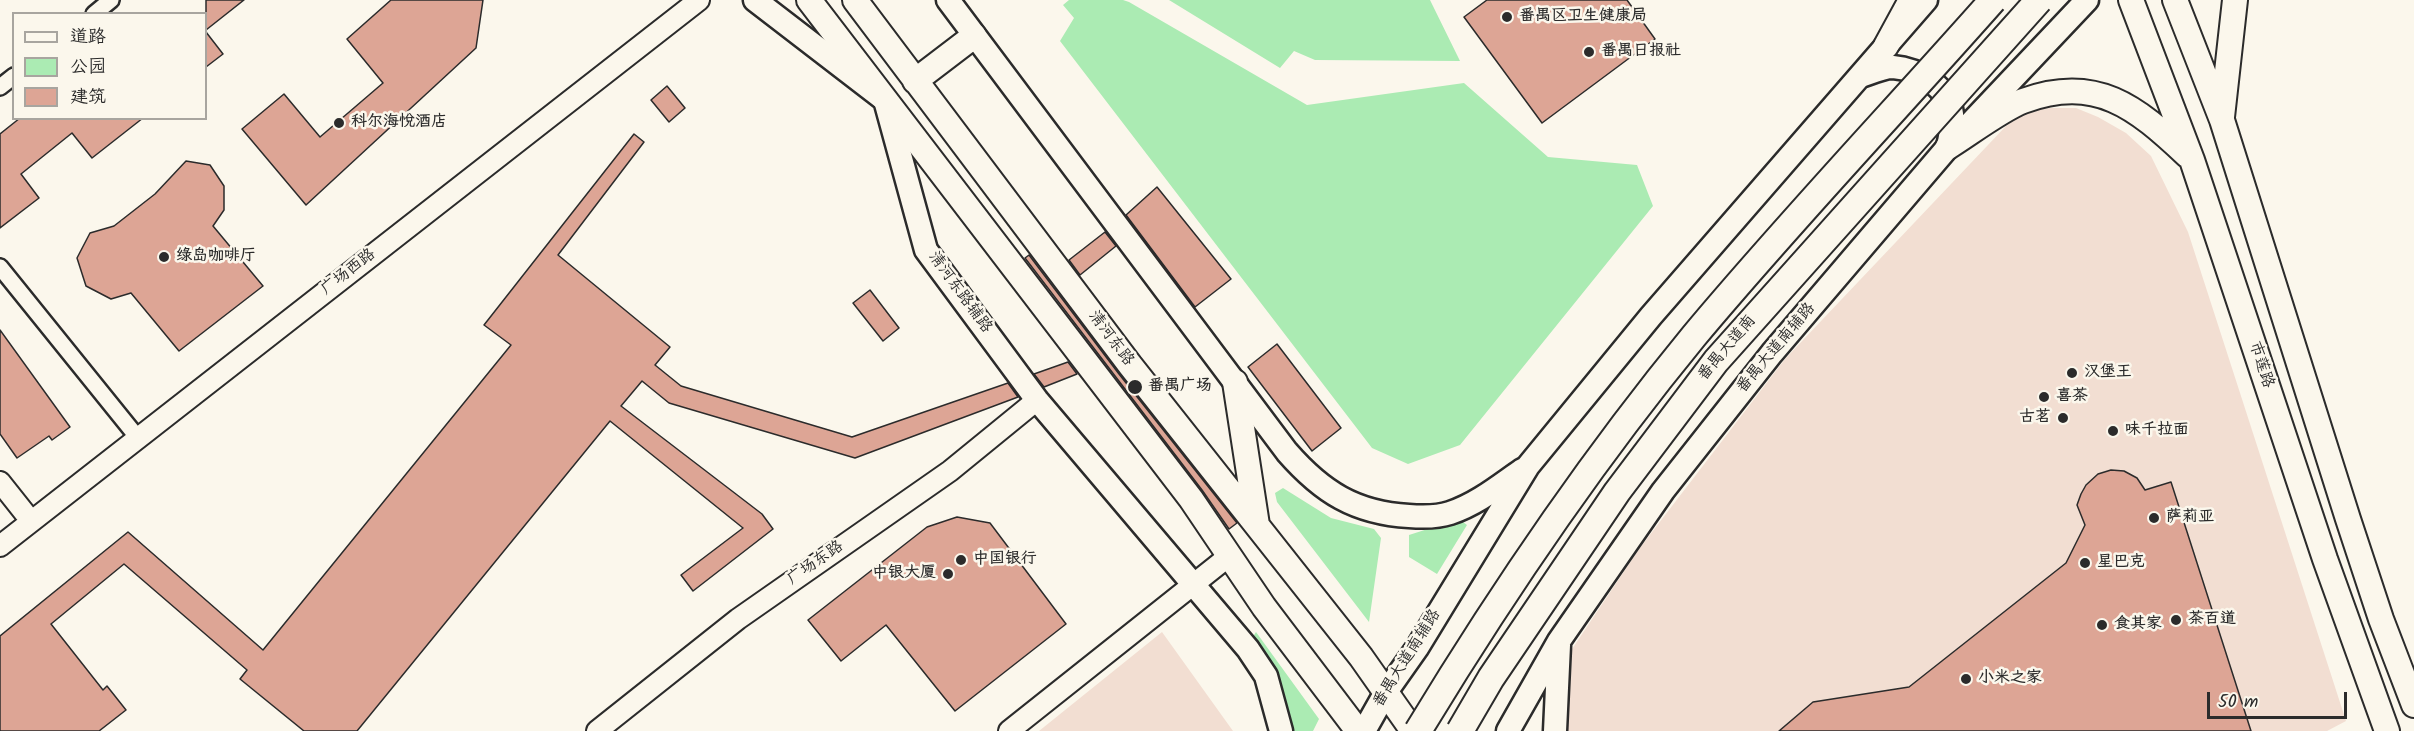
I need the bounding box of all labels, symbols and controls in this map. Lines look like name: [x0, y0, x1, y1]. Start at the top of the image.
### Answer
place label: 番禺区卫生健康局: [1519, 7, 1647, 27]
marker: 番禺区卫生健康局: [1500, 10, 1514, 24]
legend: [12, 12, 207, 120]
text: 道路: [70, 23, 106, 52]
place label: 番禺日报社: [1601, 42, 1681, 62]
marker: 番禺日报社: [1582, 45, 1596, 59]
text: 公园: [70, 53, 106, 82]
text: 建筑: [70, 83, 106, 112]
place label: 科尔海悦酒店: [351, 113, 447, 133]
marker: 科尔海悦酒店: [332, 116, 346, 130]
street label: 广场西路: [318, 246, 380, 300]
place label: 绿岛咖啡厅: [176, 247, 256, 267]
street label: 清河东路辅路: [923, 249, 995, 337]
marker: 绿岛咖啡厅: [157, 250, 171, 264]
street label: 番禺大道南辅路: [1734, 300, 1820, 398]
street label: 清河东路: [1083, 308, 1137, 370]
street label: 番禺大道南: [1695, 312, 1761, 386]
street label: 市莲路: [2243, 339, 2277, 391]
place label: 汉堡王: [2084, 363, 2132, 383]
marker: 汉堡王: [2065, 366, 2079, 380]
place label: 番禺广场: [1148, 377, 1212, 397]
marker: 番禺广场: [1126, 378, 1144, 396]
place label: 喜茶: [2056, 387, 2088, 407]
marker: 喜茶: [2037, 390, 2051, 404]
place label: 古茗: [2019, 408, 2051, 428]
marker: 古茗: [2056, 411, 2070, 425]
place label: 味千拉面: [2125, 421, 2189, 441]
marker: 味千拉面: [2106, 424, 2120, 438]
place label: 萨莉亚: [2166, 508, 2214, 528]
marker: 萨莉亚: [2147, 511, 2161, 525]
street label: 广场东路: [784, 538, 848, 590]
place label: 中国银行: [973, 550, 1037, 570]
marker: 中国银行: [954, 553, 968, 567]
place label: 星巴克: [2097, 553, 2145, 573]
marker: 星巴克: [2078, 556, 2092, 570]
place label: 中银大厦: [872, 564, 936, 584]
marker: 中银大厦: [941, 567, 955, 581]
street label: 番禺大道南辅路: [1370, 606, 1446, 712]
place label: 茶百道: [2188, 610, 2236, 630]
marker: 茶百道: [2169, 613, 2183, 627]
place label: 食其家: [2114, 615, 2162, 635]
marker: 食其家: [2095, 618, 2109, 632]
place label: 小米之家: [1978, 669, 2042, 689]
marker: 小米之家: [1959, 672, 1973, 686]
scale bar: [2210, 680, 2350, 718]
text: 50 m: [2218, 688, 2258, 717]

